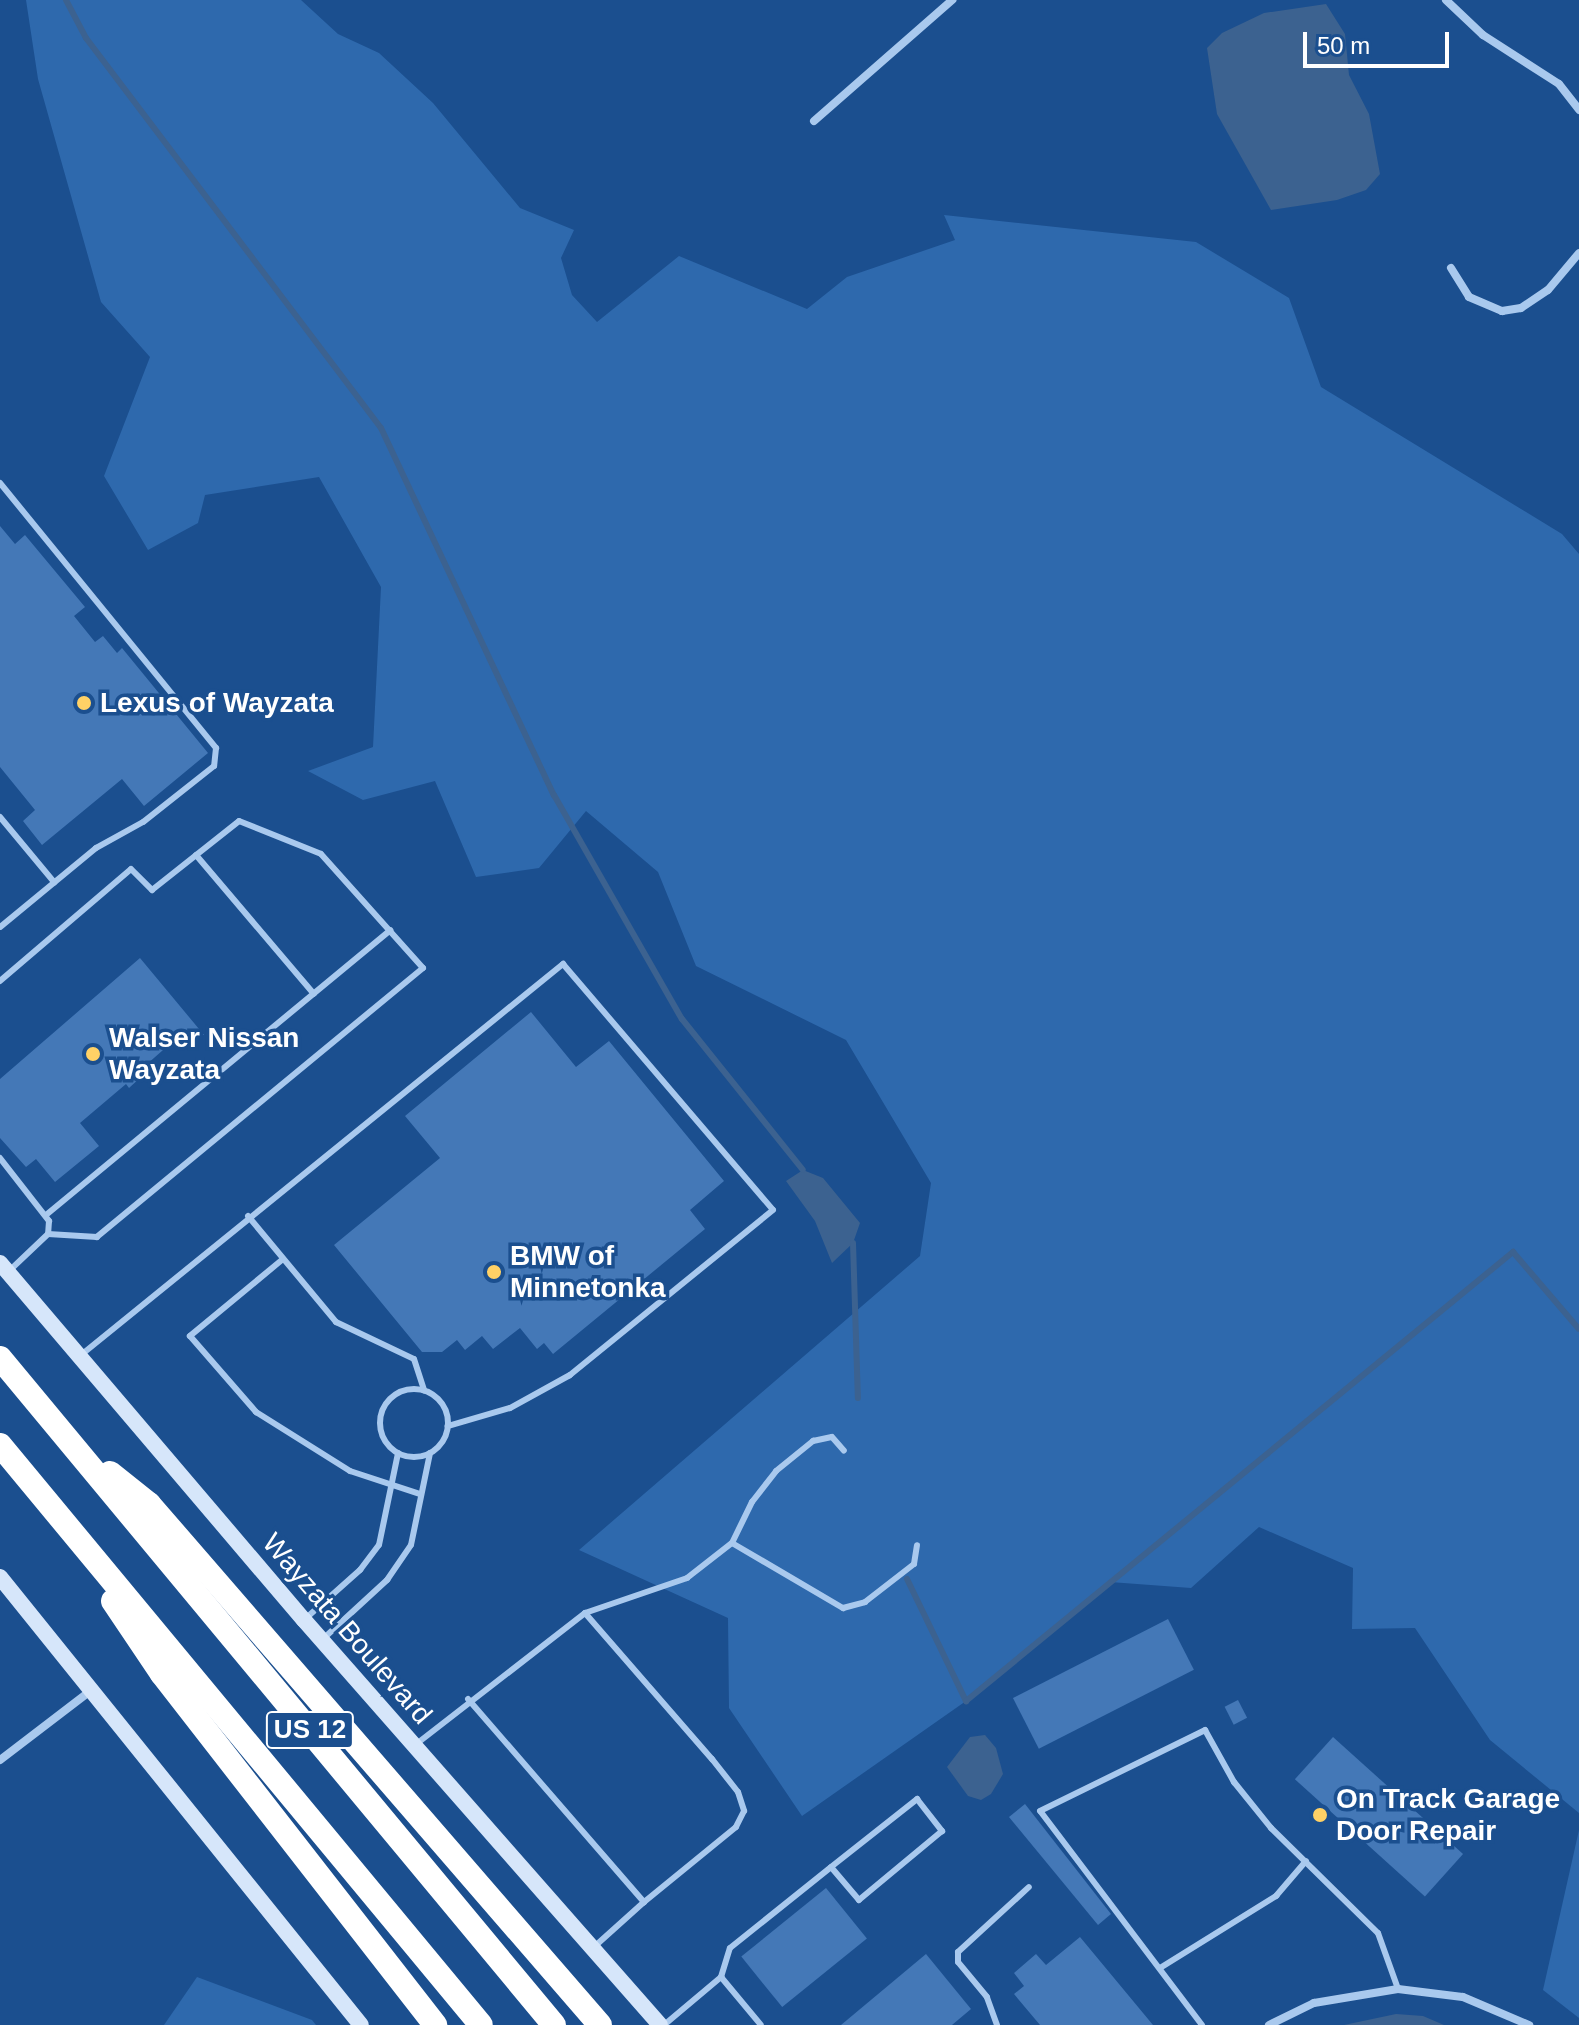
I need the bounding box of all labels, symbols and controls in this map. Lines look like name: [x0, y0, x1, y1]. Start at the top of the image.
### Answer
scale bar: [1307, 16, 1453, 66]
text: 50 m: [1317, 32, 1370, 59]
place label: Lexus of Wayzata: [100, 686, 334, 720]
marker: Lexus of Wayzata: [75, 694, 93, 712]
place label: Walser Nissan Wayzata: [109, 1021, 299, 1087]
marker: Walser Nissan Wayzata: [84, 1045, 102, 1063]
place label: BMW of Minnetonka: [510, 1239, 666, 1305]
marker: BMW of Minnetonka: [485, 1263, 503, 1281]
street label: Wayzata Boulevard: [255, 1527, 439, 1731]
road number: US 12: [264, 1708, 356, 1752]
place label: On Track Garage Door Repair: [1336, 1782, 1560, 1848]
marker: On Track Garage Door Repair: [1311, 1806, 1329, 1824]

